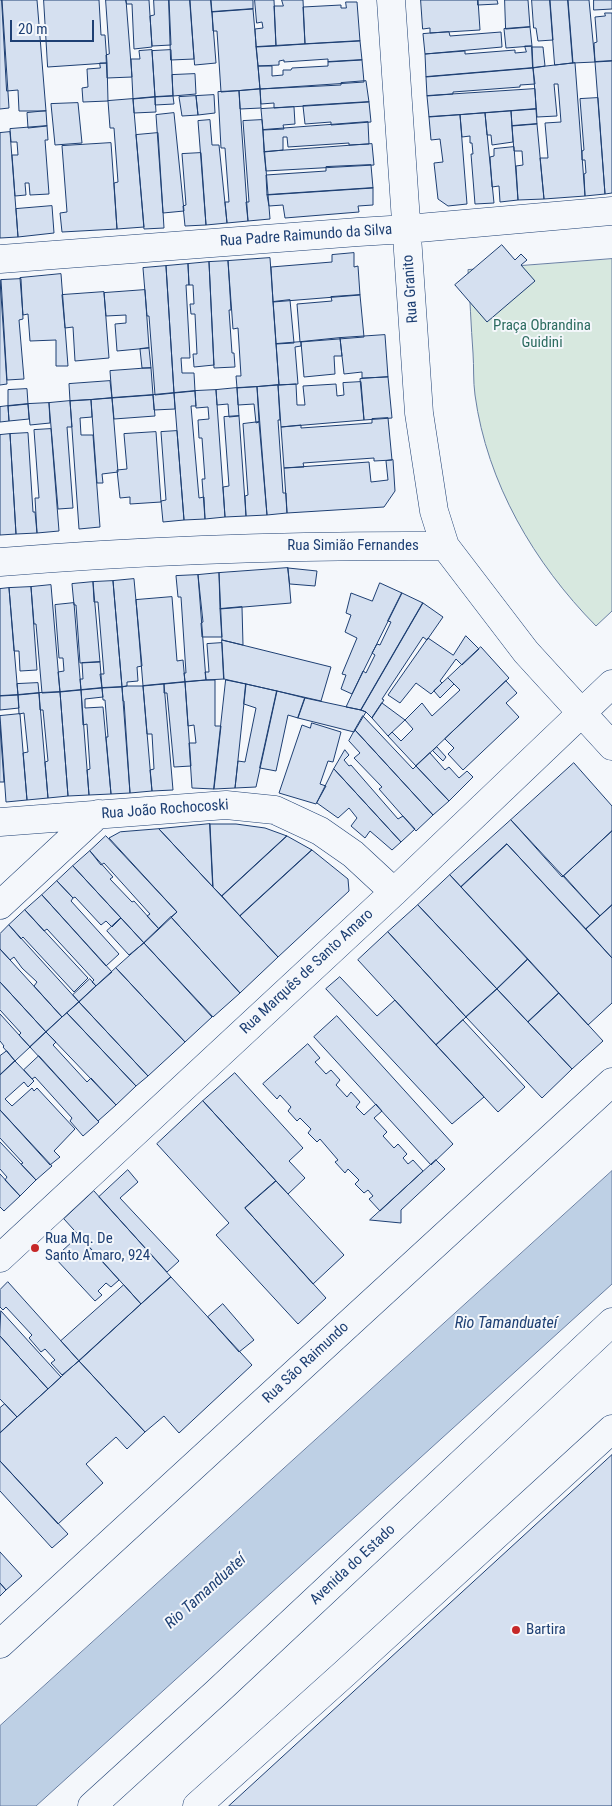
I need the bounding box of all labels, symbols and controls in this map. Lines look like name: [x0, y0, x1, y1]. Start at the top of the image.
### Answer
scale bar: [12, 10, 96, 42]
text: 20 m: [18, 20, 48, 38]
street label: Rua Padre Raimundo da Silva: [219, 221, 393, 251]
street label: Rua Granito: [400, 254, 422, 324]
park label: Praça Obrandina Guidini: [493, 317, 591, 352]
street label: Rua Simião Fernandes: [287, 537, 419, 555]
street label: Rua João Rochocoski: [101, 797, 229, 823]
street label: Rua Marquês de Santo Amaro: [237, 906, 377, 1038]
place label: Rua Mq. De Santo Amaro, 924: [45, 1230, 150, 1265]
marker: Rua Mq. De Santo Amaro, 924: [29, 1242, 41, 1254]
water label: Rio Tamanduateí: [455, 1314, 557, 1334]
street label: Rua São Raimundo: [259, 1319, 353, 1407]
street label: Avenida do Estado: [307, 1521, 399, 1609]
water label: Rio Tamanduateí: [161, 1551, 251, 1633]
place label: Bartira: [526, 1621, 566, 1639]
marker: Bartira: [510, 1624, 522, 1636]

